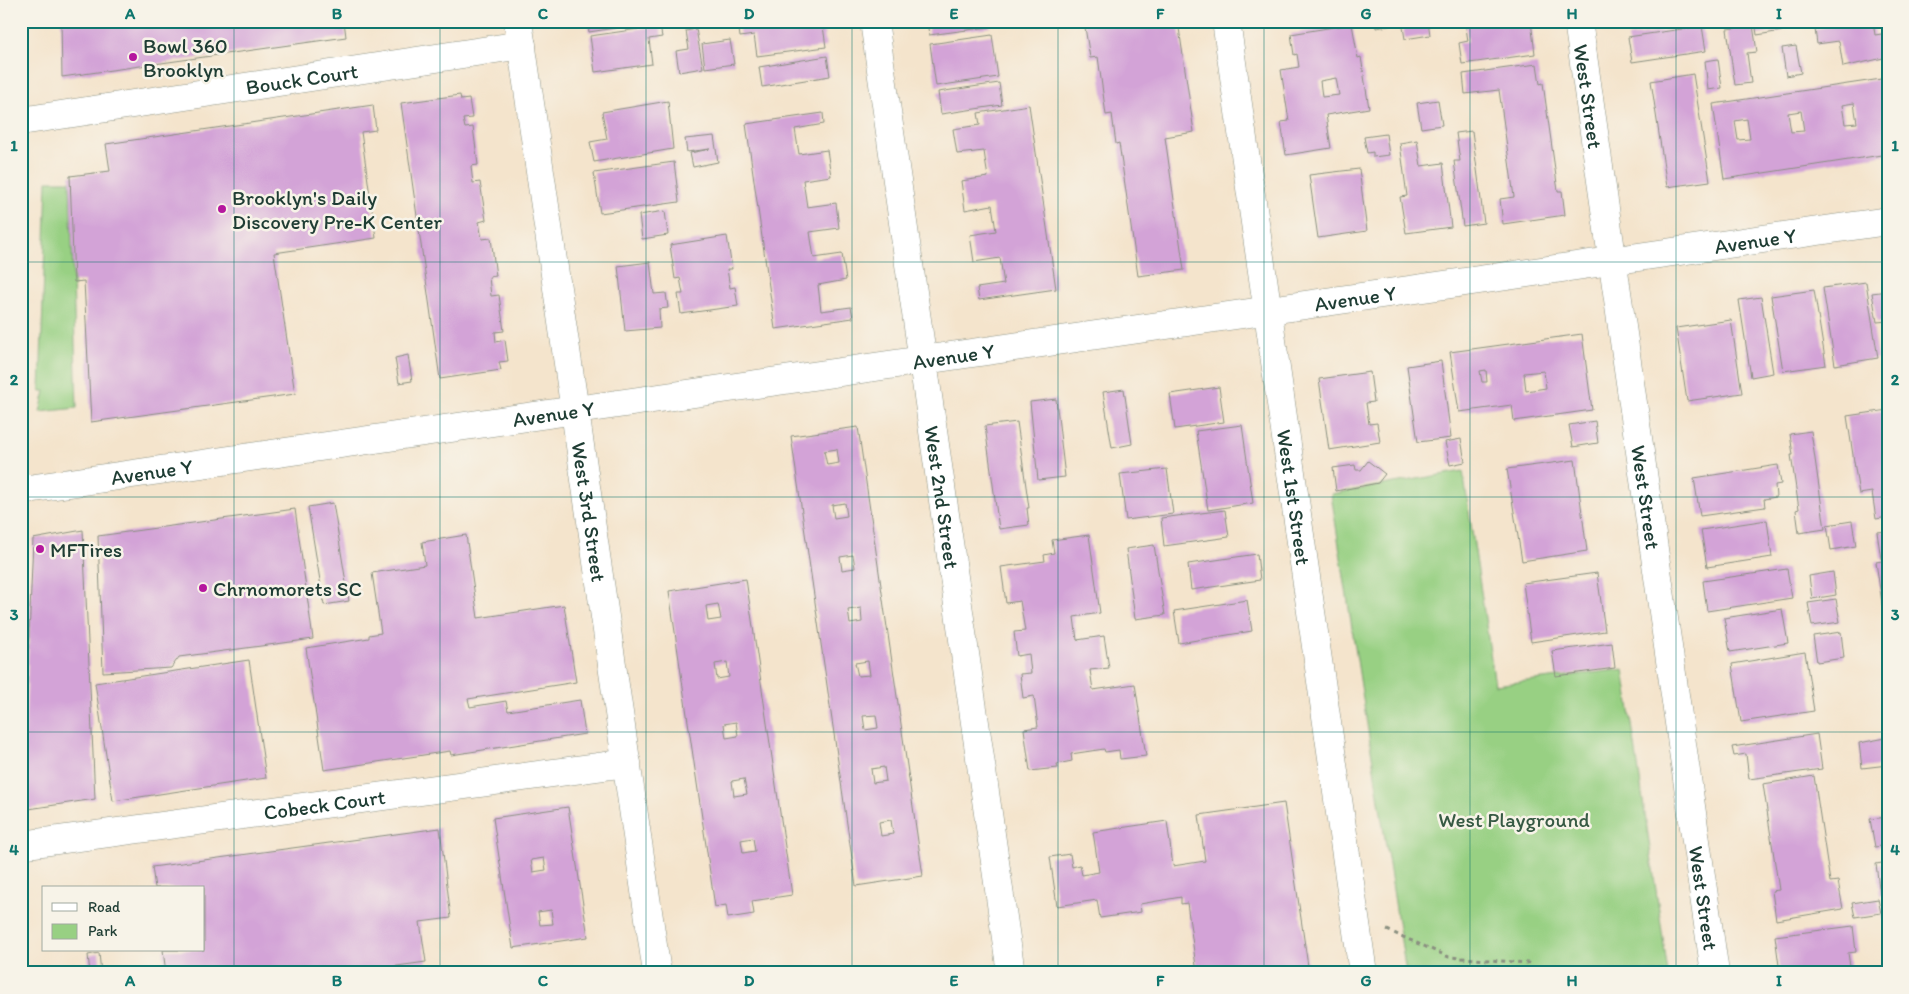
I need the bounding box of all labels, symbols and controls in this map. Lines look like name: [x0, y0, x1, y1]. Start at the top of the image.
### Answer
text: A: [124, 4, 136, 23]
text: B: [332, 4, 343, 23]
text: C: [538, 4, 549, 23]
text: D: [744, 4, 755, 23]
text: E: [950, 4, 959, 23]
text: F: [1156, 4, 1165, 23]
text: G: [1360, 4, 1372, 23]
text: H: [1566, 4, 1578, 23]
text: I: [1776, 4, 1782, 23]
place label: Bowl 360 Brooklyn: [143, 33, 228, 82]
street label: West Street: [1569, 42, 1609, 150]
marker: Bowl 360 Brooklyn: [127, 51, 139, 63]
street label: Bouck Court: [244, 58, 360, 99]
text: 1: [10, 136, 18, 155]
text: 1: [1891, 136, 1899, 155]
place label: Brooklyn's Daily Discovery Pre-K Center: [232, 185, 443, 234]
marker: Brooklyn's Daily Discovery Pre-K Center: [216, 203, 228, 215]
street label: Avenue Y: [1713, 222, 1798, 258]
street label: Avenue Y: [1313, 280, 1398, 316]
street label: Avenue Y: [911, 337, 996, 374]
text: 2: [10, 370, 19, 389]
text: 2: [1891, 370, 1900, 389]
street label: Avenue Y: [511, 395, 596, 432]
street label: West 2nd Street: [920, 424, 965, 570]
street label: West 1st Street: [1272, 428, 1317, 567]
street label: West 3rd Street: [567, 440, 612, 584]
street label: West Street: [1627, 443, 1666, 551]
street label: Avenue Y: [109, 453, 194, 489]
place label: MFTires: [50, 537, 122, 562]
marker: MFTires: [34, 543, 46, 555]
place label: Chrnomorets SC: [213, 576, 362, 601]
marker: Chrnomorets SC: [197, 582, 209, 594]
text: 3: [10, 605, 19, 624]
text: 3: [1891, 605, 1900, 624]
street label: Cobeck Court: [262, 783, 387, 825]
park label: West Playground: [1438, 807, 1590, 832]
text: 4: [9, 840, 19, 859]
text: 4: [1890, 840, 1900, 859]
street label: West Street: [1684, 844, 1724, 952]
legend: [42, 886, 205, 952]
text: Road: [88, 898, 121, 916]
text: Park: [88, 922, 118, 940]
text: A: [124, 971, 136, 990]
text: B: [332, 971, 343, 990]
text: C: [538, 971, 549, 990]
text: D: [744, 971, 755, 990]
text: E: [950, 971, 959, 990]
text: F: [1156, 971, 1165, 990]
text: G: [1360, 971, 1372, 990]
text: H: [1566, 971, 1578, 990]
text: I: [1776, 971, 1782, 990]

